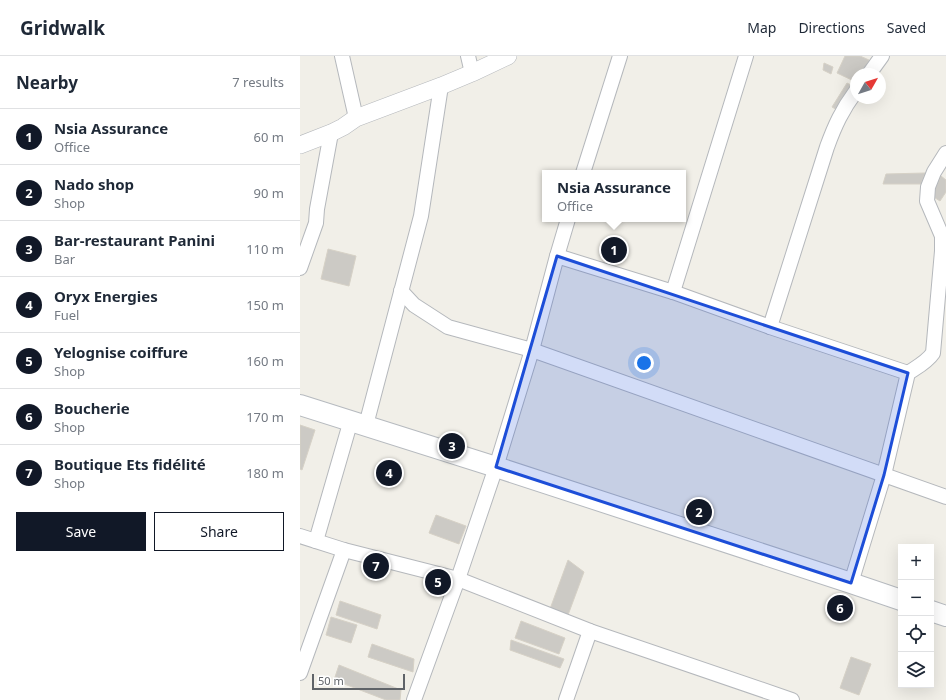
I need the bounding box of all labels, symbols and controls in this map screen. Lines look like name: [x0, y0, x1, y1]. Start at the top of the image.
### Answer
text: Gridwalk: [20, 15, 105, 41]
text: Map: [747, 18, 776, 37]
text: Directions: [798, 18, 865, 37]
text: Saved: [887, 18, 926, 37]
north arrow: [850, 68, 886, 104]
text: Nearby: [16, 71, 78, 94]
text: 7 results: [232, 73, 284, 91]
text: Nsia Assurance: [54, 118, 168, 138]
text: 1: [25, 128, 33, 146]
text: 60 m: [254, 128, 284, 146]
text: Office: [54, 138, 90, 156]
popup: [542, 170, 686, 222]
text: Nado shop: [54, 174, 134, 194]
text: Nsia Assurance: [557, 177, 671, 197]
text: 2: [25, 184, 33, 202]
text: 90 m: [254, 184, 284, 202]
text: Shop: [54, 194, 85, 212]
text: Office: [557, 197, 593, 215]
text: Bar-restaurant Panini: [54, 230, 215, 250]
pin: 1: [601, 235, 627, 265]
text: 3: [25, 240, 33, 258]
text: 110 m: [246, 240, 284, 258]
text: Bar: [54, 250, 75, 268]
text: Oryx Energies: [54, 286, 158, 306]
text: 4: [25, 296, 33, 314]
text: 150 m: [246, 296, 284, 314]
text: Fuel: [54, 306, 79, 324]
text: Yelognise coiffure: [54, 342, 188, 362]
text: 5: [25, 352, 33, 370]
text: 160 m: [246, 352, 284, 370]
your location: [634, 353, 654, 373]
text: Shop: [54, 362, 85, 380]
text: Boucherie: [54, 398, 130, 418]
text: 6: [25, 408, 33, 426]
text: 170 m: [246, 408, 284, 426]
text: Shop: [54, 418, 85, 436]
pin: 3: [439, 431, 465, 461]
text: Boutique Ets fidélité: [54, 454, 206, 474]
pin: 4: [376, 458, 402, 488]
text: 7: [25, 464, 33, 482]
text: 180 m: [246, 464, 284, 482]
text: Shop: [54, 474, 85, 492]
pin: 2: [686, 497, 712, 527]
button: Save: [16, 512, 146, 551]
button: Share: [154, 512, 284, 551]
map controls: [898, 544, 934, 688]
button: +: [898, 544, 934, 580]
pin: 7: [363, 551, 389, 581]
pin: 5: [425, 567, 451, 597]
button: −: [898, 580, 934, 616]
pin: 6: [827, 593, 853, 623]
button: locate: [898, 616, 934, 652]
button: layers: [898, 652, 934, 688]
scale bar: [312, 672, 405, 691]
text: 50 m: [318, 673, 344, 688]

